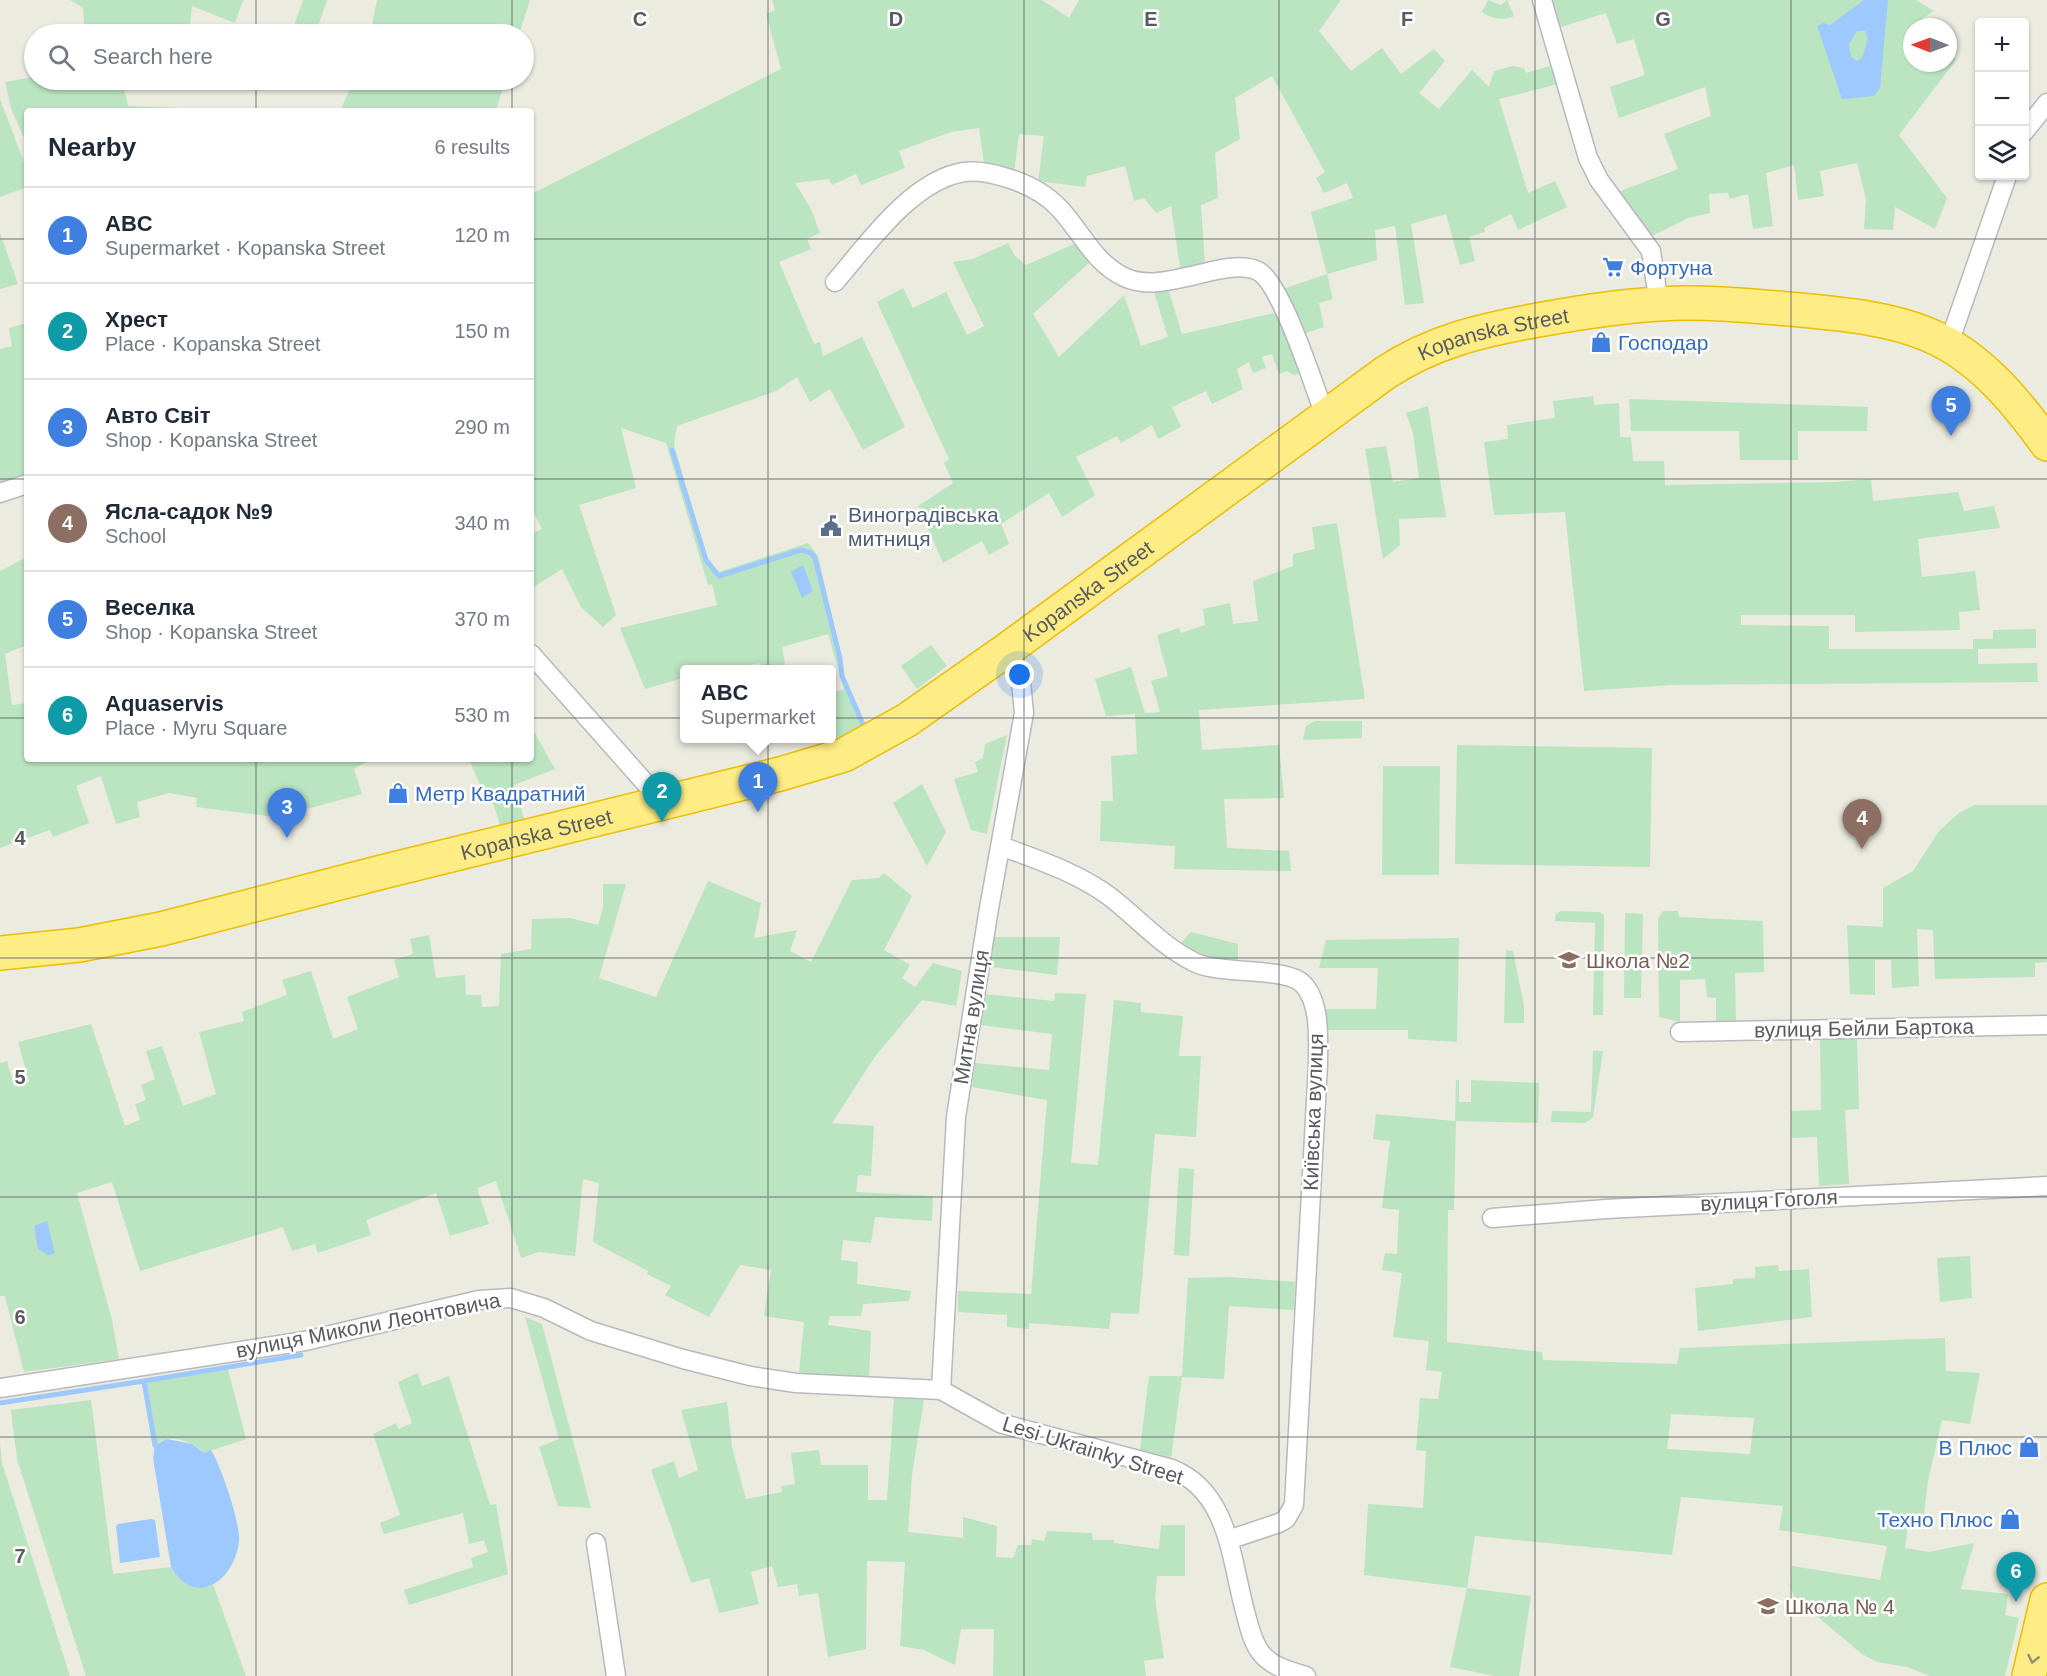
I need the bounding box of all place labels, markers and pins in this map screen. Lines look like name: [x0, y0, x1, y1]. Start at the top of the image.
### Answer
supermarket icon: Фортуна: [1601, 255, 1625, 279]
place label: Фортуна: [1630, 256, 1713, 279]
shop icon: Господар: [1589, 330, 1613, 354]
place label: Господар: [1618, 331, 1708, 354]
pin: 5: [1932, 386, 1970, 436]
place label: Виноградівська митниця: [848, 503, 999, 550]
public building icon: Виноградівська митниця: [819, 514, 843, 538]
pin: 1: [738, 762, 777, 812]
pin: 2: [642, 772, 682, 822]
shop icon: Метр Квадратний: [386, 781, 410, 805]
place label: Метр Квадратний: [415, 782, 586, 805]
pin: 3: [268, 788, 306, 838]
pin: 4: [1842, 800, 1882, 849]
school or university icon: Школа №2: [1557, 948, 1581, 972]
place label: Школа №2: [1586, 949, 1690, 972]
shop icon: В Плюс: [2017, 1435, 2041, 1459]
place label: В Плюс: [1939, 1436, 2012, 1459]
shop icon: Техно Плюс: [1998, 1507, 2022, 1531]
place label: Техно Плюс: [1877, 1508, 1993, 1531]
pin: 6: [1996, 1552, 2036, 1602]
school or university icon: Школа № 4: [1756, 1594, 1780, 1618]
place label: Школа № 4: [1785, 1595, 1895, 1618]

